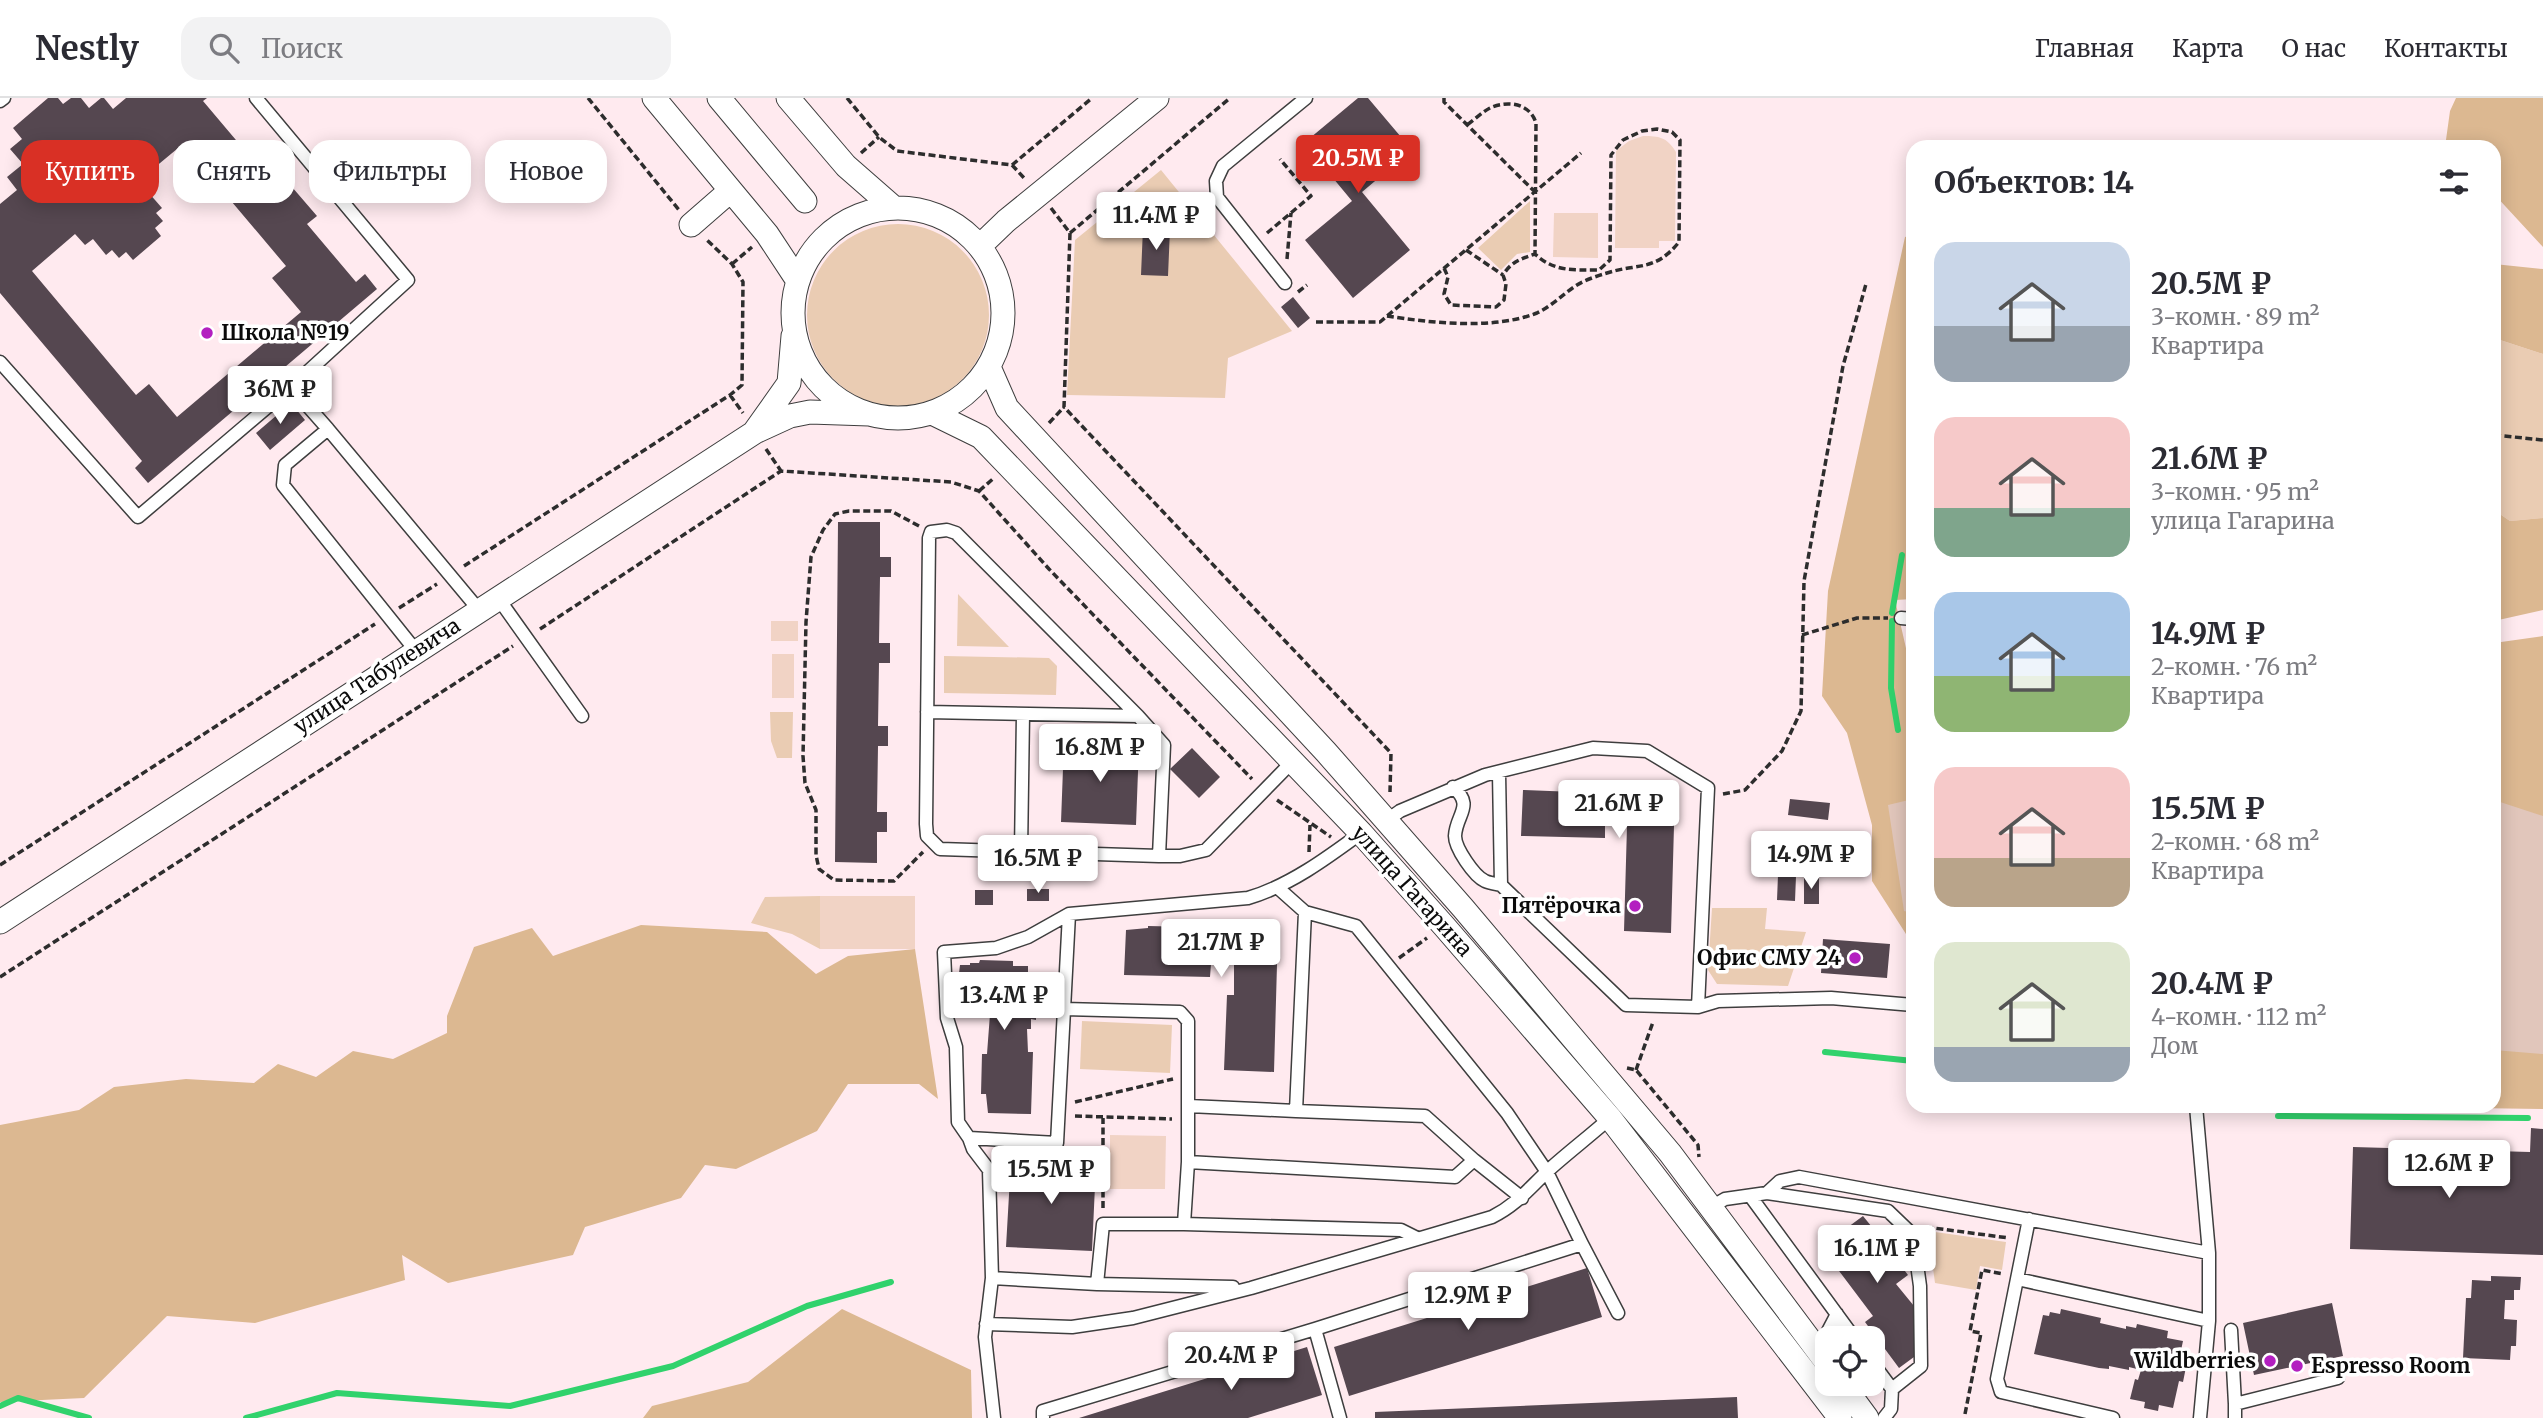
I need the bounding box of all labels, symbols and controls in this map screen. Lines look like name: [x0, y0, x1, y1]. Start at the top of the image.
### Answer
search box: [181, 17, 671, 80]
text: Nestly: [35, 28, 139, 69]
icon: search: [205, 29, 243, 67]
text: Поиск: [261, 32, 343, 65]
text: Главная: [2035, 33, 2134, 64]
text: Карта: [2172, 33, 2244, 64]
text: О нас: [2282, 33, 2346, 64]
text: Контакты: [2384, 33, 2508, 64]
pin: 20.5M ₽: [1293, 136, 1423, 195]
chip: Купить: [21, 140, 159, 203]
chip: Снять: [173, 140, 295, 203]
chip: Фильтры: [309, 140, 471, 203]
chip: Новое: [485, 140, 607, 203]
text: 20.5M ₽: [1312, 143, 1404, 172]
text: Объектов: 14: [1934, 163, 2134, 201]
icon: filters: [2435, 163, 2473, 201]
pin: 11.4M ₽: [1091, 192, 1221, 252]
text: 11.4M ₽: [1112, 200, 1200, 229]
text: 20.5M ₽: [2151, 264, 2271, 302]
icon: home: [1990, 270, 2074, 354]
text: 3-комн. · 89 m²: [2151, 302, 2319, 331]
place label: Школа №19: [221, 319, 350, 346]
marker: Школа №19: [199, 325, 215, 341]
text: Квартира: [2151, 331, 2264, 360]
pin: 36M ₽: [231, 366, 329, 426]
text: 36M ₽: [244, 374, 316, 403]
text: 21.6M ₽: [2151, 439, 2268, 477]
icon: home: [1990, 445, 2074, 529]
text: 3-комн. · 95 m²: [2151, 477, 2319, 506]
text: улица Гагарина: [2151, 506, 2335, 535]
street label: улица Табулевича: [288, 612, 465, 740]
text: 14.9M ₽: [2151, 614, 2265, 652]
icon: home: [1990, 620, 2074, 704]
text: 2-комн. · 76 m²: [2151, 652, 2317, 681]
text: Квартира: [2151, 681, 2264, 710]
pin: 16.8M ₽: [1035, 724, 1165, 784]
text: 16.8M ₽: [1055, 732, 1145, 761]
pin: 21.6M ₽: [1554, 780, 1684, 840]
text: 21.6M ₽: [1574, 788, 1664, 817]
text: 15.5M ₽: [2151, 789, 2265, 827]
icon: home: [1990, 795, 2074, 879]
street label: улица Гагарина: [1346, 819, 1478, 962]
text: 2-комн. · 68 m²: [2151, 827, 2319, 856]
pin: 14.9M ₽: [1746, 832, 1876, 891]
pin: 16.5M ₽: [973, 836, 1103, 895]
text: 14.9M ₽: [1767, 839, 1855, 868]
text: 16.5M ₽: [994, 843, 1082, 872]
text: Квартира: [2151, 856, 2264, 885]
place label: Пятёрочка: [1502, 892, 1621, 919]
marker: Пятёрочка: [1627, 898, 1643, 914]
pin: 21.7M ₽: [1156, 920, 1286, 979]
text: 21.7M ₽: [1177, 927, 1265, 956]
place label: Офис СМУ 24: [1697, 944, 1841, 971]
marker: Офис СМУ 24: [1847, 950, 1863, 966]
text: 20.4M ₽: [2151, 964, 2273, 1002]
icon: home: [1990, 970, 2074, 1054]
pin: 13.4M ₽: [939, 972, 1069, 1032]
text: 13.4M ₽: [960, 980, 1048, 1009]
text: 4-комн. · 112 m²: [2151, 1002, 2326, 1031]
text: Дом: [2151, 1031, 2199, 1060]
pin: 12.6M ₽: [2384, 1140, 2514, 1200]
pin: 15.5M ₽: [986, 1146, 1116, 1206]
text: 12.6M ₽: [2404, 1148, 2494, 1177]
text: 15.5M ₽: [1007, 1154, 1095, 1183]
pin: 16.1M ₽: [1812, 1226, 1942, 1285]
text: 16.1M ₽: [1834, 1233, 1920, 1262]
pin: 12.9M ₽: [1403, 1272, 1533, 1332]
text: 12.9M ₽: [1424, 1280, 1512, 1309]
map controls: [1815, 1326, 1885, 1396]
button: locate: [1815, 1326, 1885, 1396]
pin: 20.4M ₽: [1166, 1332, 1296, 1392]
text: 20.4M ₽: [1184, 1340, 1278, 1369]
place label: Wildberries: [2133, 1347, 2256, 1374]
place label: Espresso Room: [2311, 1352, 2470, 1379]
marker: Wildberries: [2262, 1353, 2278, 1369]
marker: Espresso Room: [2289, 1358, 2305, 1374]

